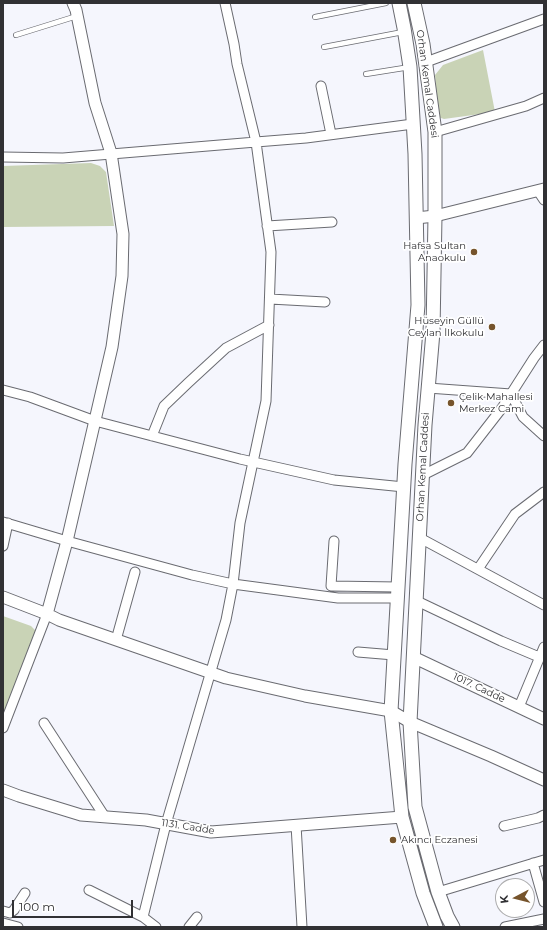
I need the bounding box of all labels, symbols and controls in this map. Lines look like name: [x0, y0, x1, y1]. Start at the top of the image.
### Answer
street label: Orhan Kemal Caddesi: [413, 29, 441, 139]
place label: Hafsa Sultan Anaokulu: [403, 240, 466, 264]
marker: Hafsa Sultan Anaokulu: [469, 247, 479, 257]
place label: Hüseyin Güllü Ceylan İlkokulu: [408, 315, 484, 338]
marker: Hüseyin Güllü Ceylan İlkokulu: [487, 322, 497, 332]
place label: Çelik Mahallesi Merkez Cami: [459, 391, 533, 414]
marker: Çelik Mahallesi Merkez Cami: [446, 398, 456, 408]
street label: Orhan Kemal Caddesi: [414, 412, 432, 522]
street label: 1017. Cadde: [451, 671, 507, 705]
street label: 1131. Cadde: [161, 817, 215, 837]
place label: Akıncı Eczanesi: [401, 834, 478, 846]
marker: Akıncı Eczanesi: [388, 835, 398, 845]
north arrow: [495, 878, 535, 918]
scale bar: [14, 892, 135, 918]
text: K: [497, 894, 512, 904]
text: 100 m: [19, 899, 55, 914]

